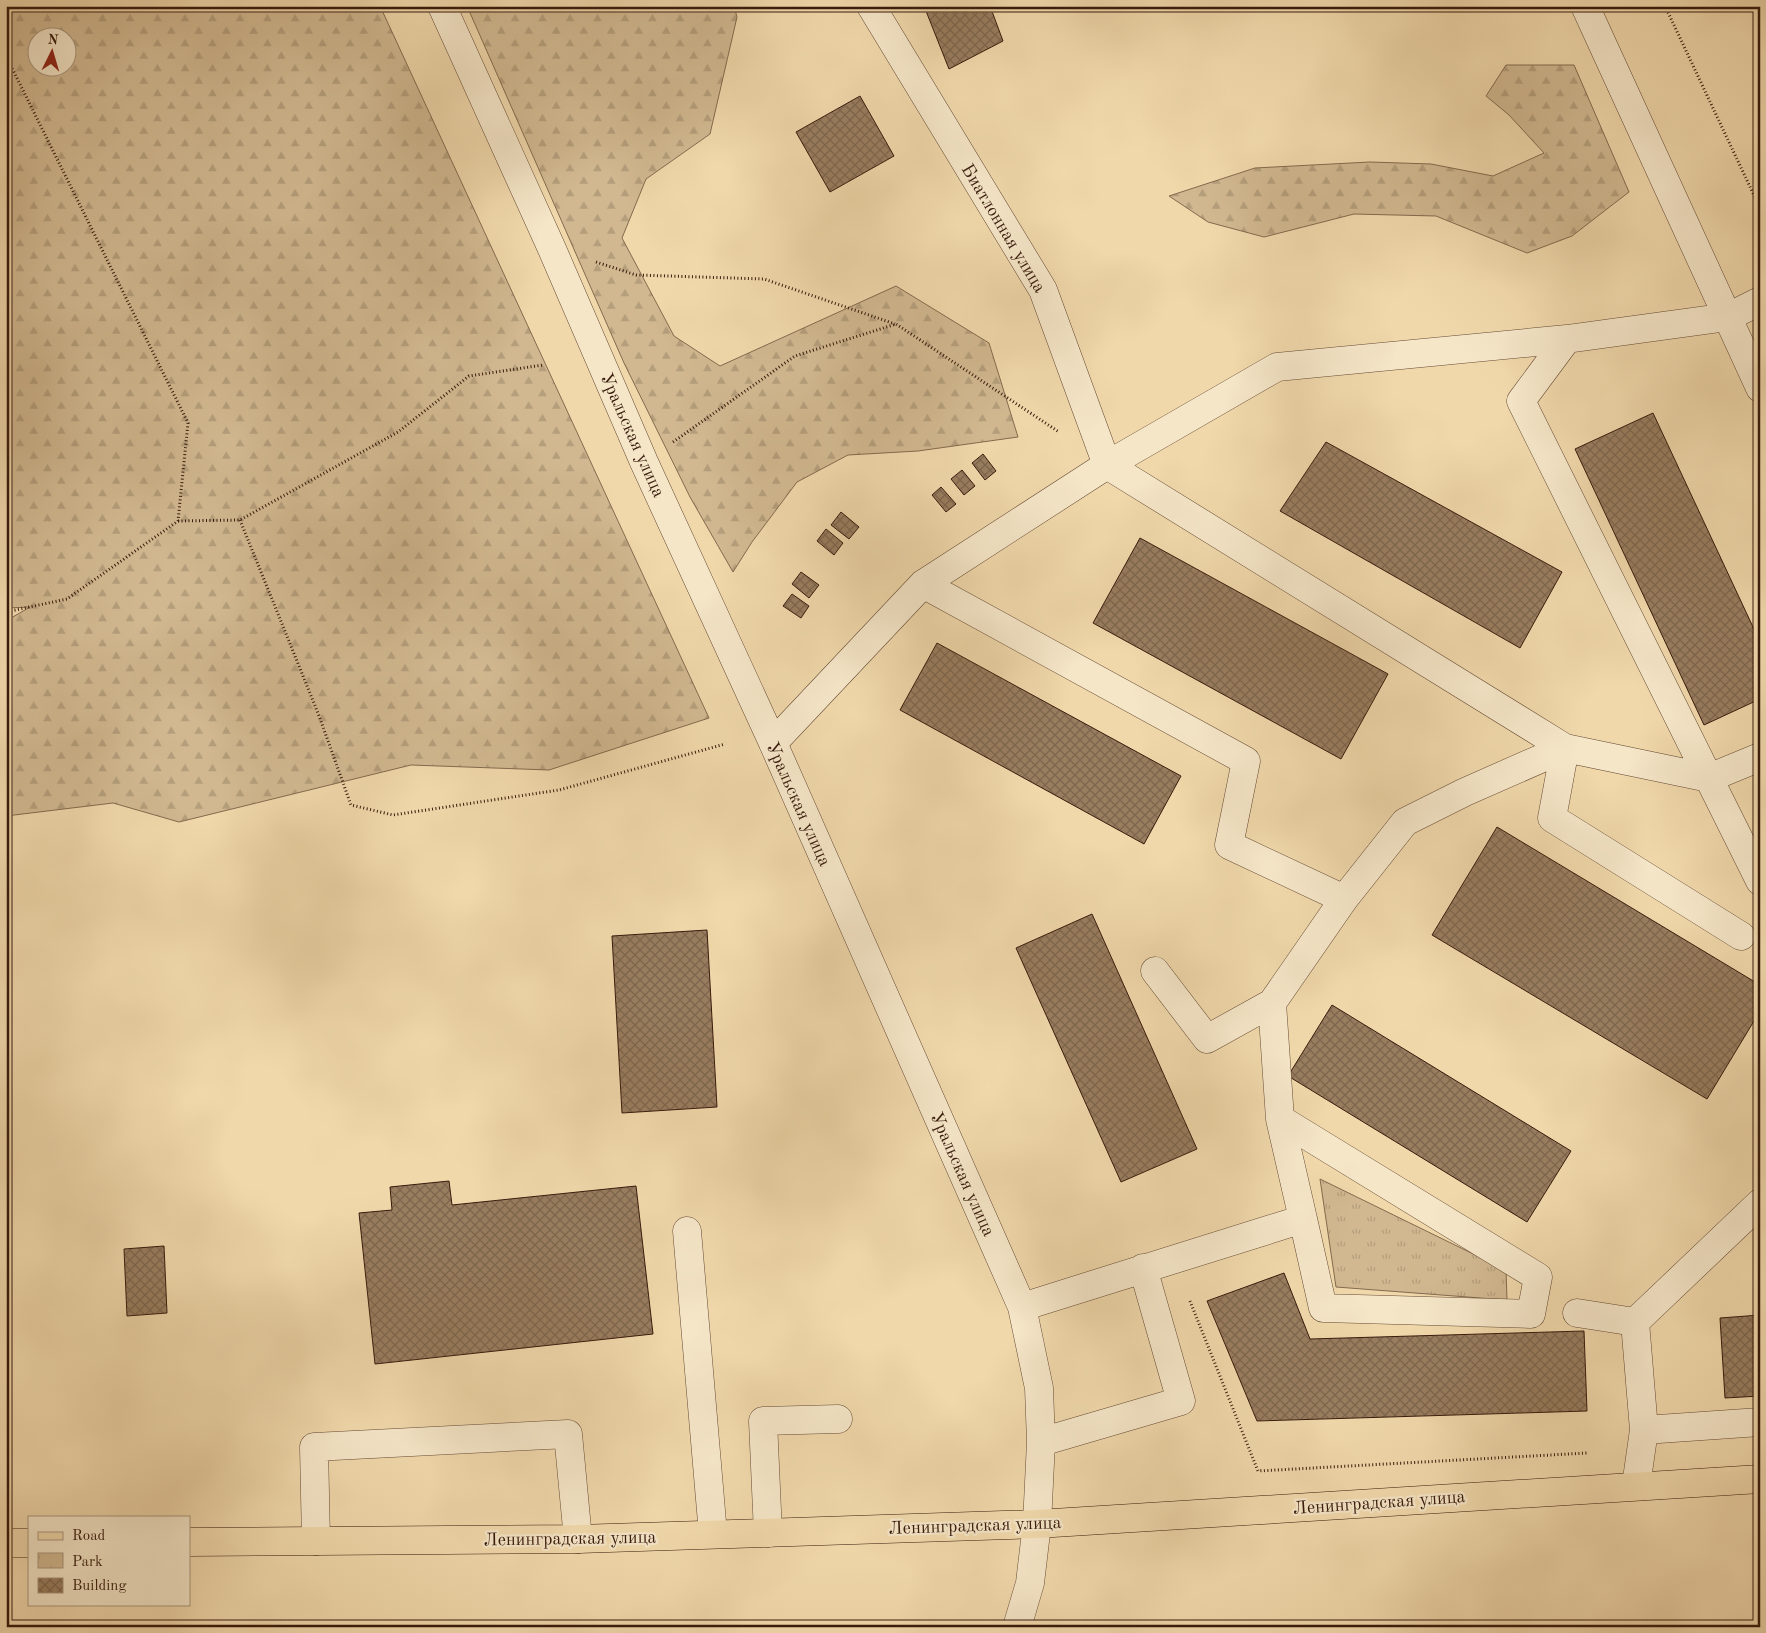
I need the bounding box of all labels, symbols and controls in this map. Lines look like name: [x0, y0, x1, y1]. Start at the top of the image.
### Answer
north arrow: [28, 28, 78, 78]
text: N: [47, 33, 59, 48]
street label: Биатлонная улица: [958, 161, 1049, 296]
street label: Уральская улица: [597, 370, 668, 500]
street label: Уральская улица: [763, 739, 834, 869]
street label: Уральская улица: [927, 1109, 998, 1239]
street label: Ленинградская улица: [1292, 1488, 1466, 1518]
street label: Ленинградская улица: [888, 1514, 1062, 1538]
legend: [28, 1516, 190, 1606]
street label: Ленинградская улица: [483, 1528, 657, 1550]
text: Road: [72, 1529, 106, 1544]
text: Park: [72, 1555, 103, 1570]
text: Building: [72, 1579, 127, 1594]

